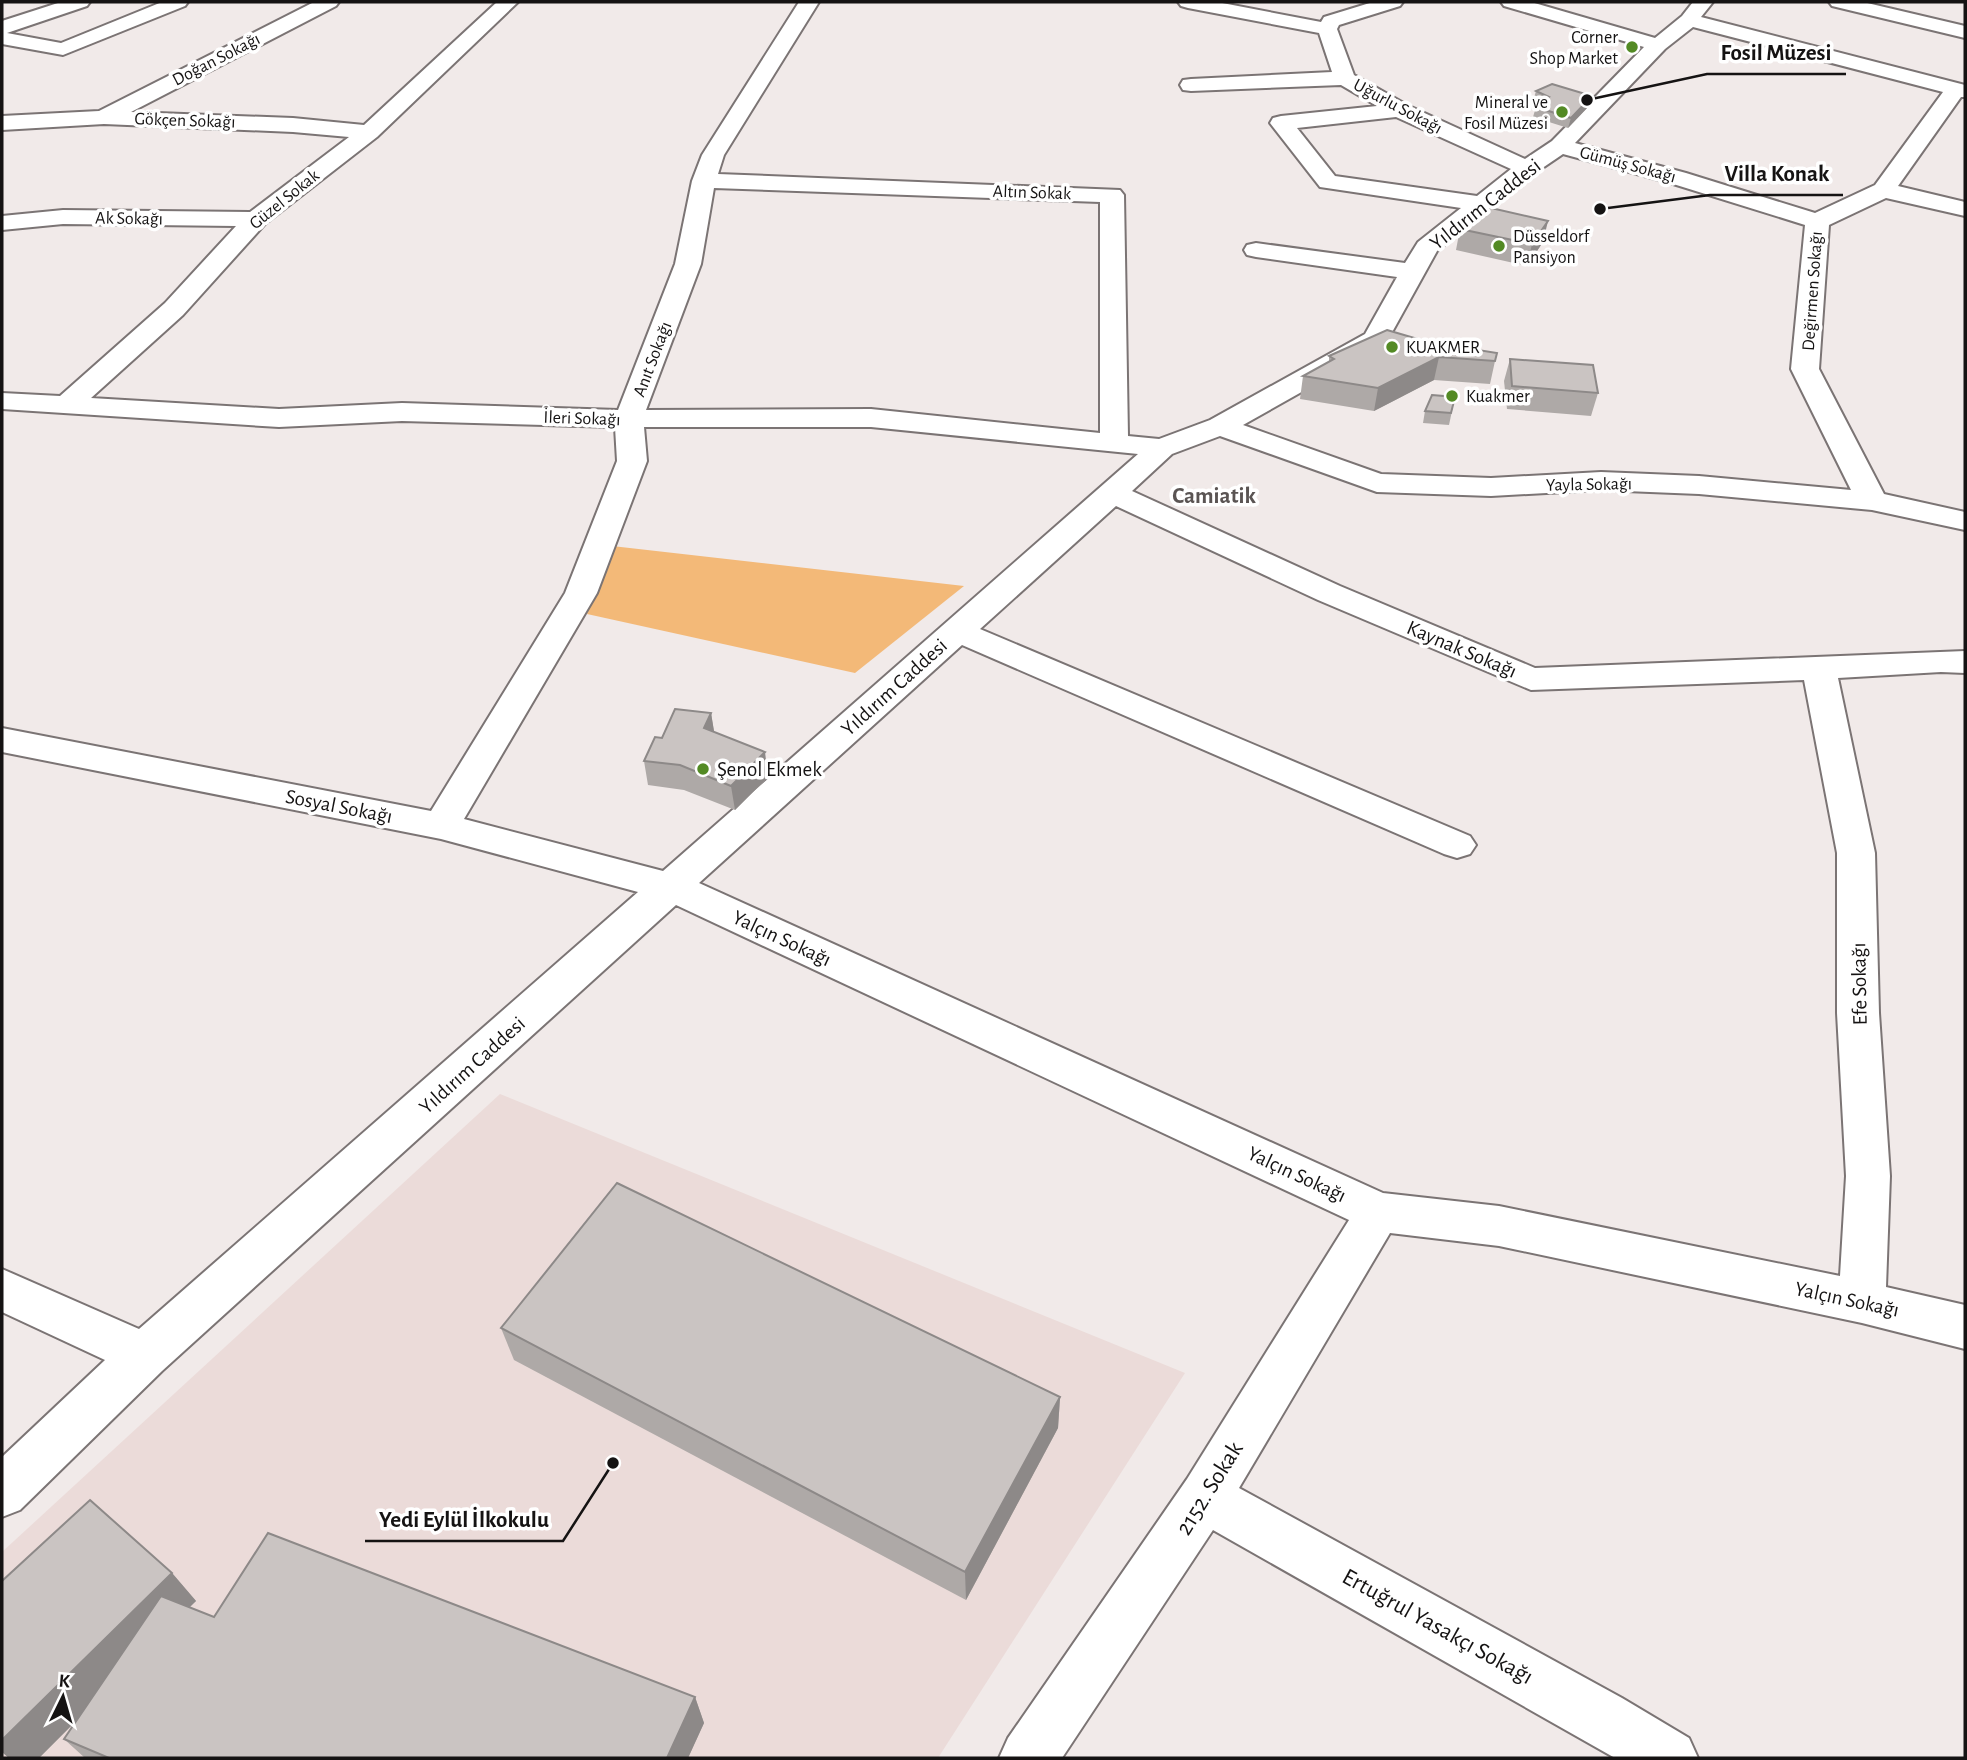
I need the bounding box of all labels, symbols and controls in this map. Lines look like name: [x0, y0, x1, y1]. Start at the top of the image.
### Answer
place label: Corner Shop Market: [1529, 29, 1618, 68]
street label: Doğan Sokağı: [170, 30, 263, 90]
callout: Fosil Müzesi: [1707, 30, 1846, 74]
marker: Corner Shop Market: [1624, 39, 1640, 55]
text: Fosil Müzesi: [1721, 42, 1831, 65]
street label: Uğurlu Sokağı: [1350, 76, 1445, 138]
place label: Mineral ve Fosil Müzesi: [1464, 94, 1548, 133]
marker: Mineral ve Fosil Müzesi: [1554, 104, 1570, 120]
street label: Gökçen Sokağı: [134, 110, 236, 132]
street label: Gümüş Sokağı: [1578, 143, 1678, 186]
callout: Villa Konak: [1710, 151, 1843, 195]
street label: Yıldırım Caddesi: [1426, 155, 1545, 254]
text: Villa Konak: [1725, 163, 1830, 186]
street label: Güzel Sokak: [246, 166, 323, 233]
street label: Altın Sokak: [992, 183, 1072, 203]
street label: Ak Sokağı: [95, 209, 163, 229]
place label: Düsseldorf Pansiyon: [1513, 228, 1591, 267]
street label: Değirmen Sokağı: [1800, 231, 1826, 352]
marker: Düsseldorf Pansiyon: [1491, 238, 1507, 254]
street label: Anıt Sokağı: [630, 319, 675, 399]
marker: KUAKMER: [1384, 339, 1400, 355]
place label: KUAKMER: [1406, 339, 1480, 357]
marker: Kuakmer: [1444, 388, 1460, 404]
place label: Kuakmer: [1466, 388, 1530, 406]
street label: İleri Sokağı: [543, 407, 621, 429]
street label: Yayla Sokağı: [1546, 475, 1632, 495]
district label: Camiatik: [1172, 485, 1256, 508]
street label: Kaynak Sokağı: [1404, 617, 1520, 682]
street label: Yıldırım Caddesi: [837, 635, 951, 740]
place label: Şenol Ekmek: [717, 759, 822, 780]
marker: Şenol Ekmek: [695, 761, 711, 777]
street label: Sosyal Sokağı: [284, 786, 394, 827]
street label: Yalçın Sokağı: [729, 907, 834, 970]
street label: Efe Sokağı: [1848, 942, 1871, 1026]
street label: Yıldırım Caddesi: [415, 1013, 529, 1118]
street label: Yalçın Sokağı: [1244, 1143, 1349, 1206]
street label: Yalçın Sokağı: [1793, 1278, 1901, 1321]
street label: 2152. Sokak: [1172, 1438, 1248, 1539]
callout: Yedi Eylül İlkokulu: [365, 1497, 563, 1541]
text: Yedi Eylül İlkokulu: [379, 1506, 549, 1532]
street label: Ertuğrul Yasakçı Sokağı: [1338, 1565, 1537, 1689]
north arrow: [28, 1662, 98, 1732]
text: K: [58, 1672, 72, 1692]

